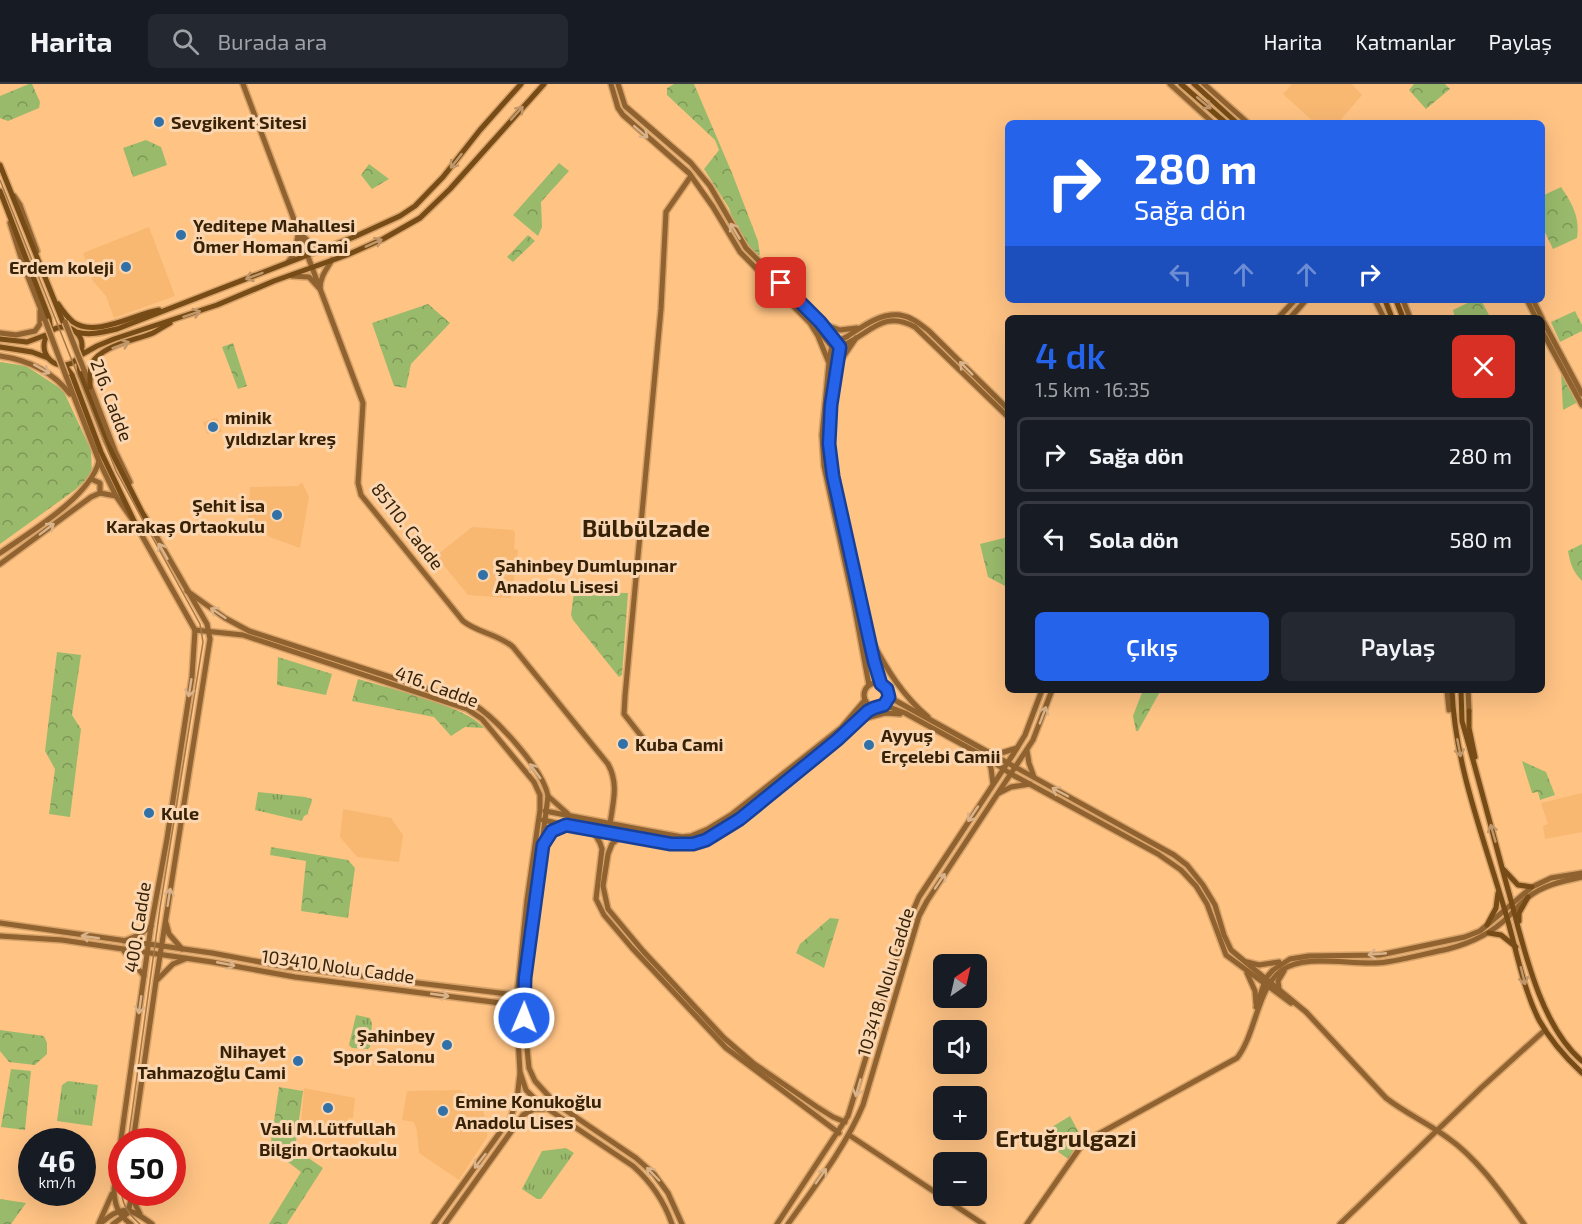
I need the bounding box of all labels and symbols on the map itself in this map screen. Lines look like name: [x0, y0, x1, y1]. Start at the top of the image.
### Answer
one-way arrow: [1196, 97, 1212, 110]
one-way arrow: [510, 106, 524, 121]
place label: Sevgikent Sitesi: [171, 111, 307, 133]
marker: Sevgikent Sitesi: [152, 115, 166, 129]
one-way arrow: [633, 124, 649, 138]
one-way arrow: [450, 152, 462, 168]
place label: Yeditepe Mahallesi Ömer Homan Cami: [193, 214, 355, 257]
one-way arrow: [729, 223, 741, 240]
marker: Yeditepe Mahallesi Ömer Homan Cami: [174, 228, 188, 242]
one-way arrow: [364, 236, 382, 248]
place label: Erdem koleji: [9, 256, 114, 278]
pin: [755, 257, 806, 308]
marker: Erdem koleji: [119, 260, 133, 274]
one-way arrow: [245, 271, 264, 282]
one-way arrow: [183, 307, 201, 318]
one-way arrow: [111, 339, 130, 350]
street label: 216. Cadde: [86, 356, 138, 444]
one-way arrow: [959, 360, 974, 375]
one-way arrow: [33, 363, 50, 375]
place label: minik yıldızlar kreş: [225, 406, 336, 450]
marker: minik yıldızlar kreş: [206, 420, 220, 434]
street label: 85110. Cadde: [367, 478, 449, 574]
place label: Şehit İsa Karakaş Ortaokulu: [106, 494, 265, 538]
marker: Şehit İsa Karakaş Ortaokulu: [270, 508, 284, 522]
district label: Bülbülzade: [582, 513, 710, 542]
one-way arrow: [38, 523, 54, 536]
one-way arrow: [157, 543, 169, 560]
place label: Şahinbey Dumlupınar Anadolu Lisesi: [495, 554, 677, 597]
marker: Şahinbey Dumlupınar Anadolu Lisesi: [476, 568, 490, 582]
one-way arrow: [211, 607, 227, 619]
street label: 416. Cadde: [392, 661, 482, 711]
one-way arrow: [184, 678, 195, 697]
one-way arrow: [1038, 706, 1049, 725]
place label: Ayyuş Erçelebi Camii: [881, 724, 1000, 768]
place label: Kuba Cami: [635, 733, 724, 755]
marker: Kuba Cami: [616, 737, 630, 751]
marker: Ayyuş Erçelebi Camii: [862, 738, 876, 752]
one-way arrow: [1453, 738, 1465, 757]
one-way arrow: [529, 763, 541, 779]
one-way arrow: [1051, 786, 1069, 797]
place label: Kule: [161, 802, 199, 824]
one-way arrow: [967, 805, 979, 822]
marker: Kule: [142, 806, 156, 820]
one-way arrow: [1487, 824, 1498, 843]
one-way arrow: [934, 872, 947, 889]
street label: 400. Cadde: [119, 880, 155, 974]
one-way arrow: [163, 887, 174, 907]
street label: 103418 Nolu Cadde: [852, 905, 918, 1059]
one-way arrow: [81, 931, 101, 942]
street label: 103410 Nolu Cadde: [260, 944, 416, 988]
one-way arrow: [1368, 949, 1388, 960]
north arrow: [933, 954, 987, 1008]
one-way arrow: [216, 959, 235, 970]
one-way arrow: [1518, 966, 1530, 985]
position arrow: [492, 986, 556, 1050]
one-way arrow: [429, 989, 449, 1000]
one-way arrow: [135, 995, 146, 1015]
place label: Şahinbey Spor Salonu: [333, 1024, 436, 1067]
marker: Şahinbey Spor Salonu: [440, 1038, 454, 1052]
place label: Nihayet Tahmazoğlu Cami: [137, 1040, 287, 1083]
marker: Nihayet Tahmazoğlu Cami: [291, 1054, 305, 1068]
one-way arrow: [852, 1078, 863, 1097]
place label: Emine Konukoğlu Anadolu Lises: [455, 1090, 602, 1133]
marker: Vali M.Lütfullah Bilgin Ortaokulu: [321, 1101, 335, 1115]
marker: Emine Konukoğlu Anadolu Lises: [436, 1104, 450, 1118]
place label: Vali M.Lütfullah Bilgin Ortaokulu: [259, 1117, 397, 1160]
district label: Ertuğrulgazi: [995, 1123, 1137, 1152]
speed limit sign: 50: [108, 1128, 186, 1206]
one-way arrow: [473, 1153, 486, 1169]
one-way arrow: [646, 1167, 660, 1182]
one-way arrow: [815, 1168, 827, 1185]

